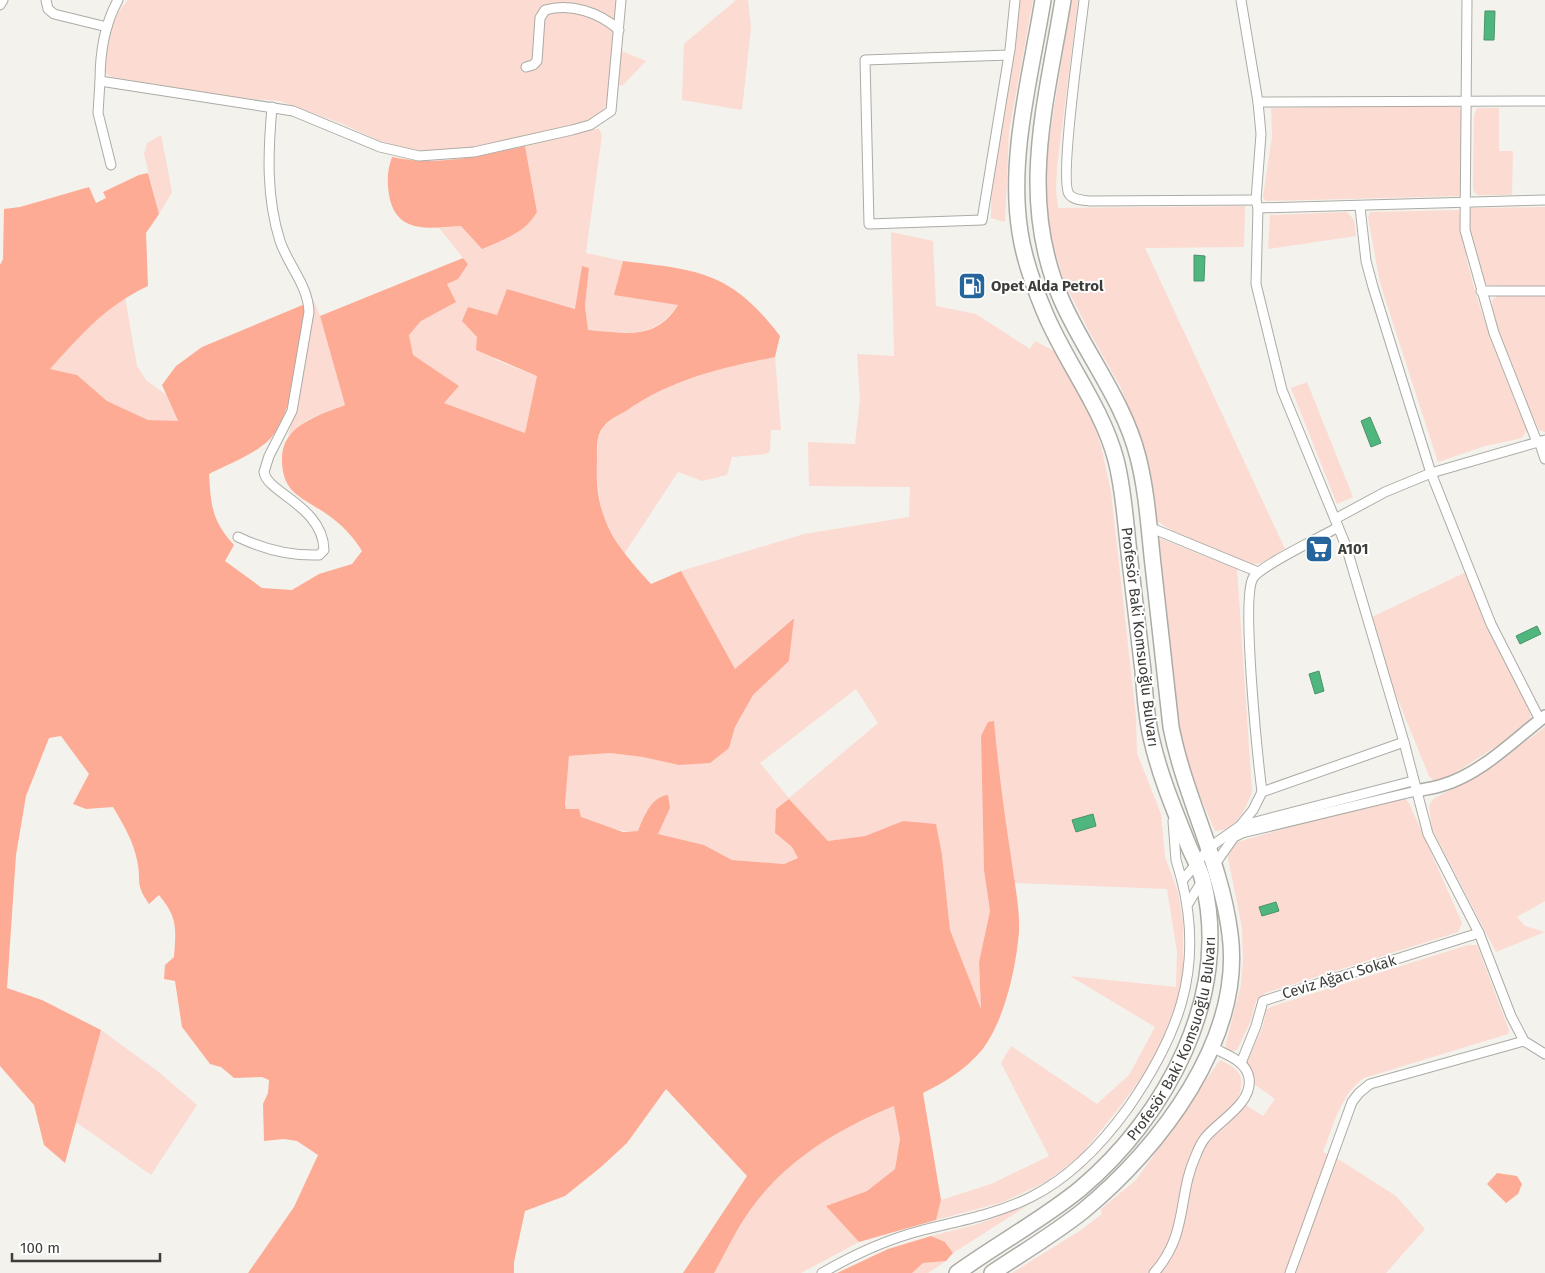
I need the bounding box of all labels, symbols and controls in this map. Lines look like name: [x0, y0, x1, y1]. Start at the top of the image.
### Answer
fuel station icon: Opet Alda Petrol: [957, 271, 987, 301]
place label: Opet Alda Petrol: [991, 277, 1104, 295]
street label: Profesör Baki Komsuoğlu Bulvarı: [1118, 526, 1162, 748]
supermarket icon: A101: [1304, 534, 1334, 564]
place label: A101: [1337, 540, 1368, 558]
street label: Profesör Baki Komsuoğlu Bulvarı: [1123, 936, 1219, 1144]
street label: Ceviz Ağacı Sokak: [1280, 951, 1398, 1003]
scale bar: [12, 1230, 160, 1262]
text: 100 m: [20, 1239, 60, 1257]

